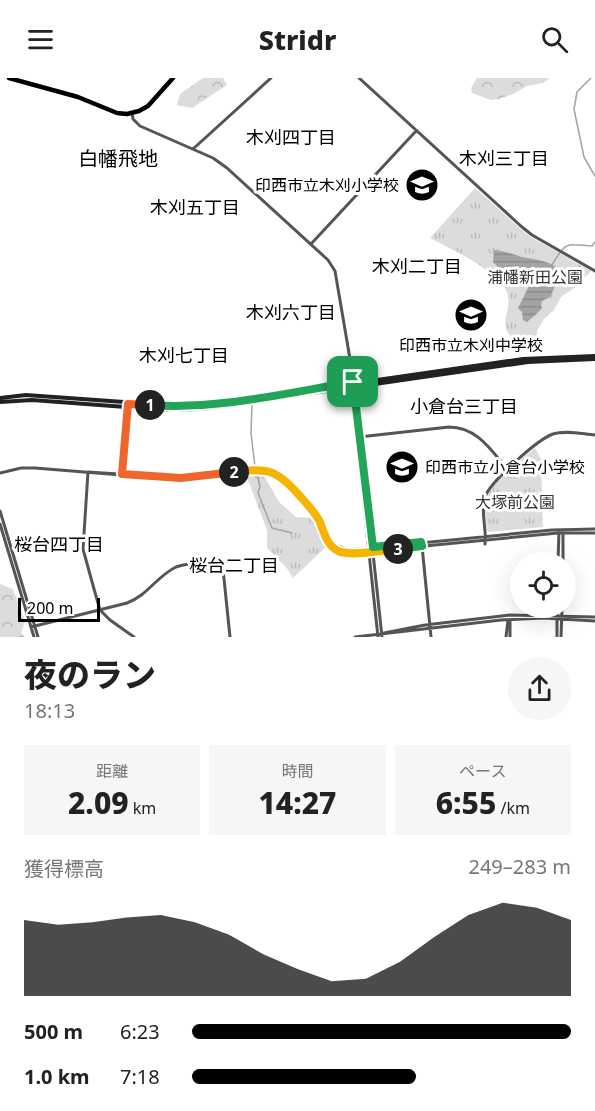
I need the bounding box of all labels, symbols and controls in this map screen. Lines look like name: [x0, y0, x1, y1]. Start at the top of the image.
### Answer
text: Stridr: [259, 21, 336, 58]
icon: menu: [24, 23, 57, 56]
icon: search: [538, 23, 571, 56]
district label: 木刈四丁目: [246, 125, 336, 149]
district label: 白幡飛地: [78, 145, 158, 172]
district label: 木刈三丁目: [459, 146, 549, 170]
school or university icon: 印西市立木刈小学校: [404, 167, 440, 203]
place label: 印西市立木刈小学校: [255, 174, 399, 196]
district label: 木刈五丁目: [150, 195, 240, 219]
district label: 木刈二丁目: [372, 254, 462, 278]
park label: 浦幡新田公園: [487, 266, 583, 288]
school or university icon: 印西市立木刈中学校: [453, 297, 489, 333]
district label: 木刈六丁目: [246, 300, 336, 324]
place label: 印西市立木刈中学校: [399, 334, 543, 356]
district label: 木刈七丁目: [139, 343, 229, 367]
pin: [327, 356, 378, 407]
icon: arrive: [336, 365, 369, 398]
pin: 1: [135, 390, 165, 420]
text: 1: [145, 394, 155, 416]
district label: 小倉台三丁目: [410, 394, 518, 418]
school or university icon: 印西市立小倉台小学校: [384, 449, 420, 485]
place label: 印西市立小倉台小学校: [425, 456, 585, 478]
pin: 2: [219, 457, 249, 487]
text: 2: [229, 461, 239, 483]
park label: 大塚前公園: [475, 491, 555, 513]
district label: 桜台四丁目: [14, 532, 104, 556]
pin: 3: [383, 534, 413, 564]
text: 3: [393, 538, 403, 560]
map controls: [510, 552, 576, 618]
button: locate: [510, 552, 576, 618]
district label: 桜台二丁目: [189, 553, 279, 577]
scale bar: [18, 595, 100, 622]
text: 200 m: [27, 597, 74, 619]
text: 夜のラン: [24, 652, 156, 697]
button: share: [508, 657, 571, 720]
text: 18:13: [24, 697, 75, 724]
text: 距離: [96, 760, 128, 782]
text: 時間: [281, 760, 314, 782]
text: ペース: [459, 760, 506, 782]
text: 2.09: [68, 782, 129, 823]
text: 14:27: [259, 782, 336, 823]
text: 6:55: [436, 782, 496, 823]
text: km: [129, 797, 156, 819]
text: /km: [496, 797, 530, 819]
text: 249–283 m: [468, 853, 571, 880]
text: 獲得標高: [24, 855, 104, 882]
text: 500 m: [24, 1018, 83, 1045]
text: 6:23: [120, 1018, 160, 1045]
text: 1.0 km: [24, 1063, 90, 1090]
text: 7:18: [120, 1063, 160, 1090]

